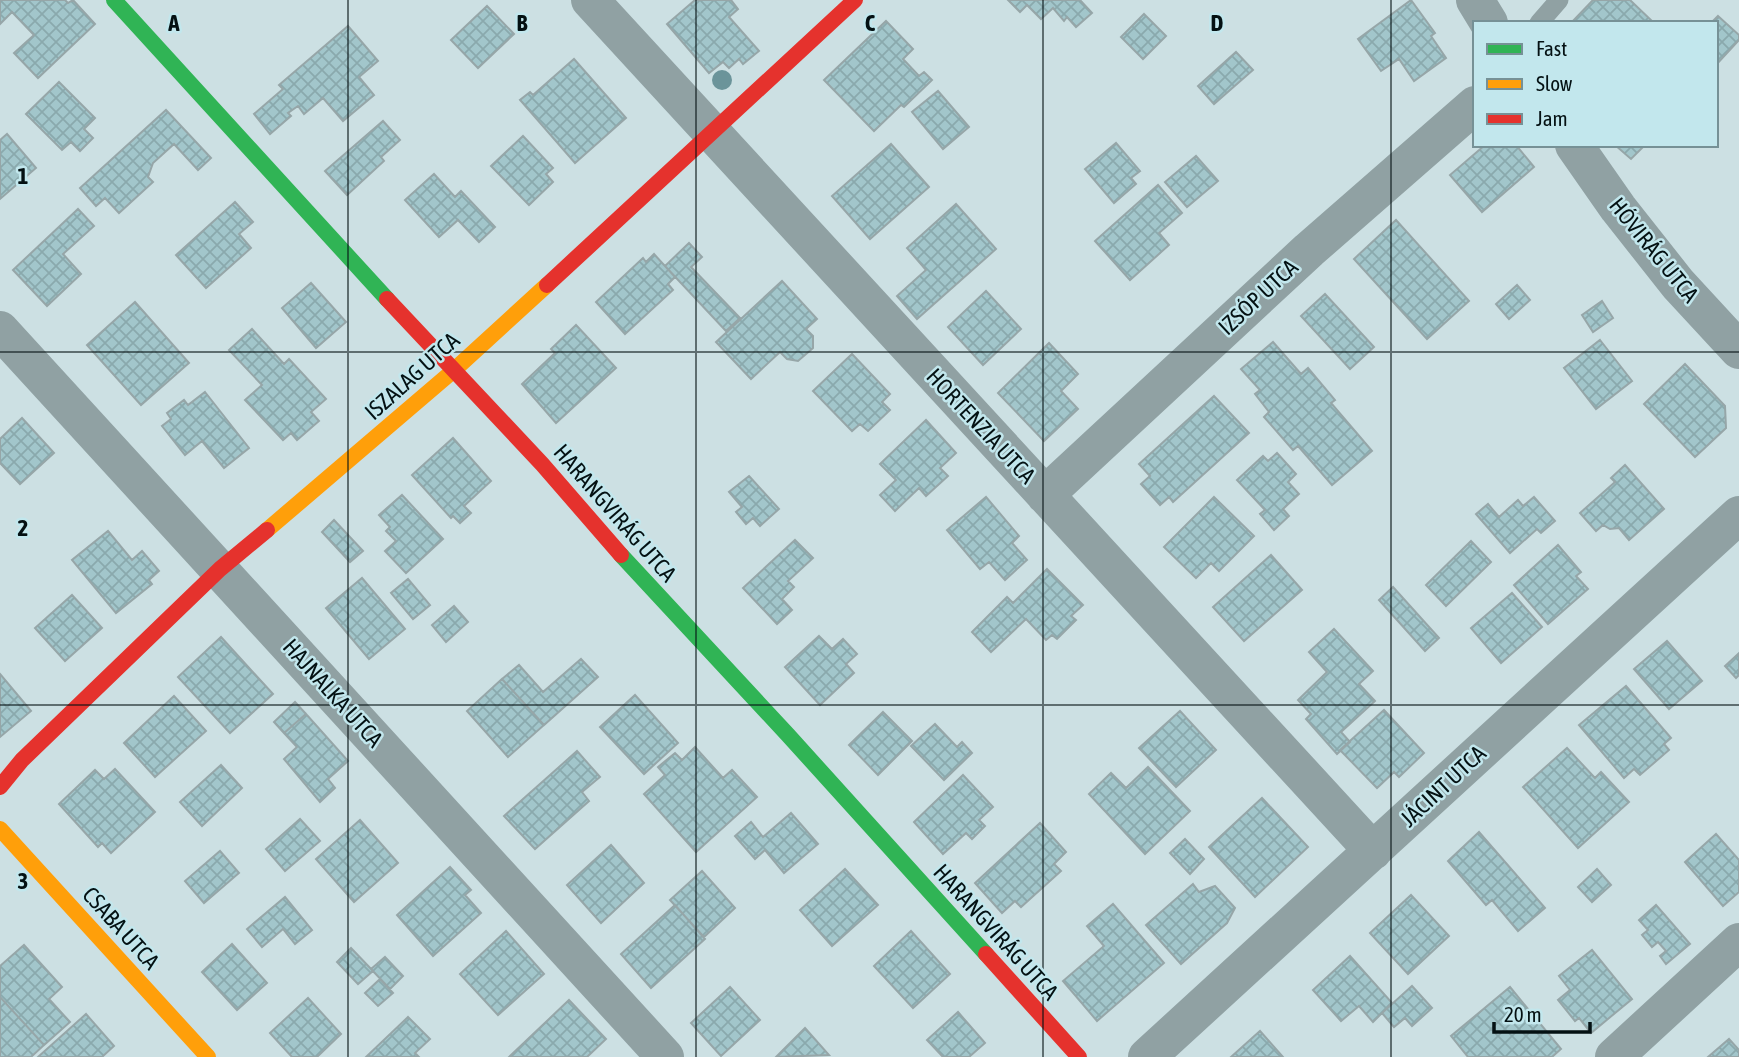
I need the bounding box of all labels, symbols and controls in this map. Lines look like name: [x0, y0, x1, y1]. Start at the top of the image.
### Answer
text: A: [167, 10, 180, 36]
text: B: [517, 10, 528, 36]
text: C: [865, 10, 876, 36]
text: D: [1211, 10, 1224, 36]
legend: [1473, 21, 1718, 147]
text: Fast: [1536, 36, 1567, 60]
text: Slow: [1536, 71, 1573, 95]
text: Jam: [1536, 106, 1568, 130]
text: 1: [18, 163, 29, 189]
street label: HÓVIRÁG UTCA: [1604, 193, 1704, 308]
street label: IZSÓP UTCA: [1213, 253, 1303, 340]
street label: ISZALAG UTCA: [360, 327, 465, 425]
street label: HORTENZIA UTCA: [921, 363, 1041, 489]
street label: HARANGVIRÁG UTCA: [548, 439, 682, 587]
text: 2: [18, 515, 28, 541]
street label: HAJNALKA UTCA: [278, 634, 389, 753]
street label: JÁCINT UTCA: [1395, 740, 1491, 832]
street label: HARANGVIRÁG UTCA: [928, 859, 1064, 1006]
text: 3: [18, 868, 28, 894]
street label: CSABA UTCA: [77, 882, 165, 975]
scale bar: [1494, 990, 1590, 1034]
text: 20 m: [1504, 1002, 1542, 1026]

